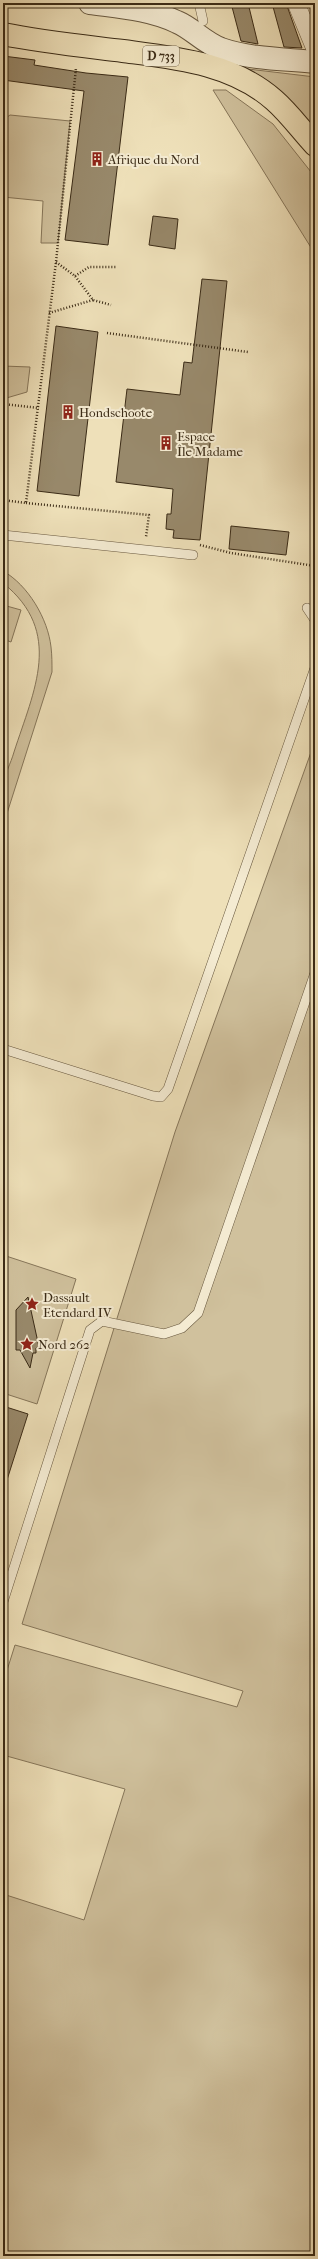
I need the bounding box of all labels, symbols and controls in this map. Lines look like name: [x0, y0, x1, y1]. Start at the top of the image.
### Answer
road number: D 733: [143, 46, 179, 66]
building icon: Afrique du Nord: [89, 151, 105, 167]
place label: Afrique du Nord: [107, 152, 200, 167]
building icon: Hondschoote: [60, 404, 76, 420]
place label: Hondschoote: [79, 405, 153, 420]
place label: Espace Île Madame: [177, 429, 244, 459]
building icon: Espace Île Madame: [158, 435, 174, 451]
place label: Dassault Etendard IV: [43, 1290, 112, 1320]
place icon: Dassault Etendard IV: [24, 1296, 40, 1312]
place icon: Nord 262: [19, 1336, 35, 1352]
place label: Nord 262: [38, 1337, 90, 1352]

